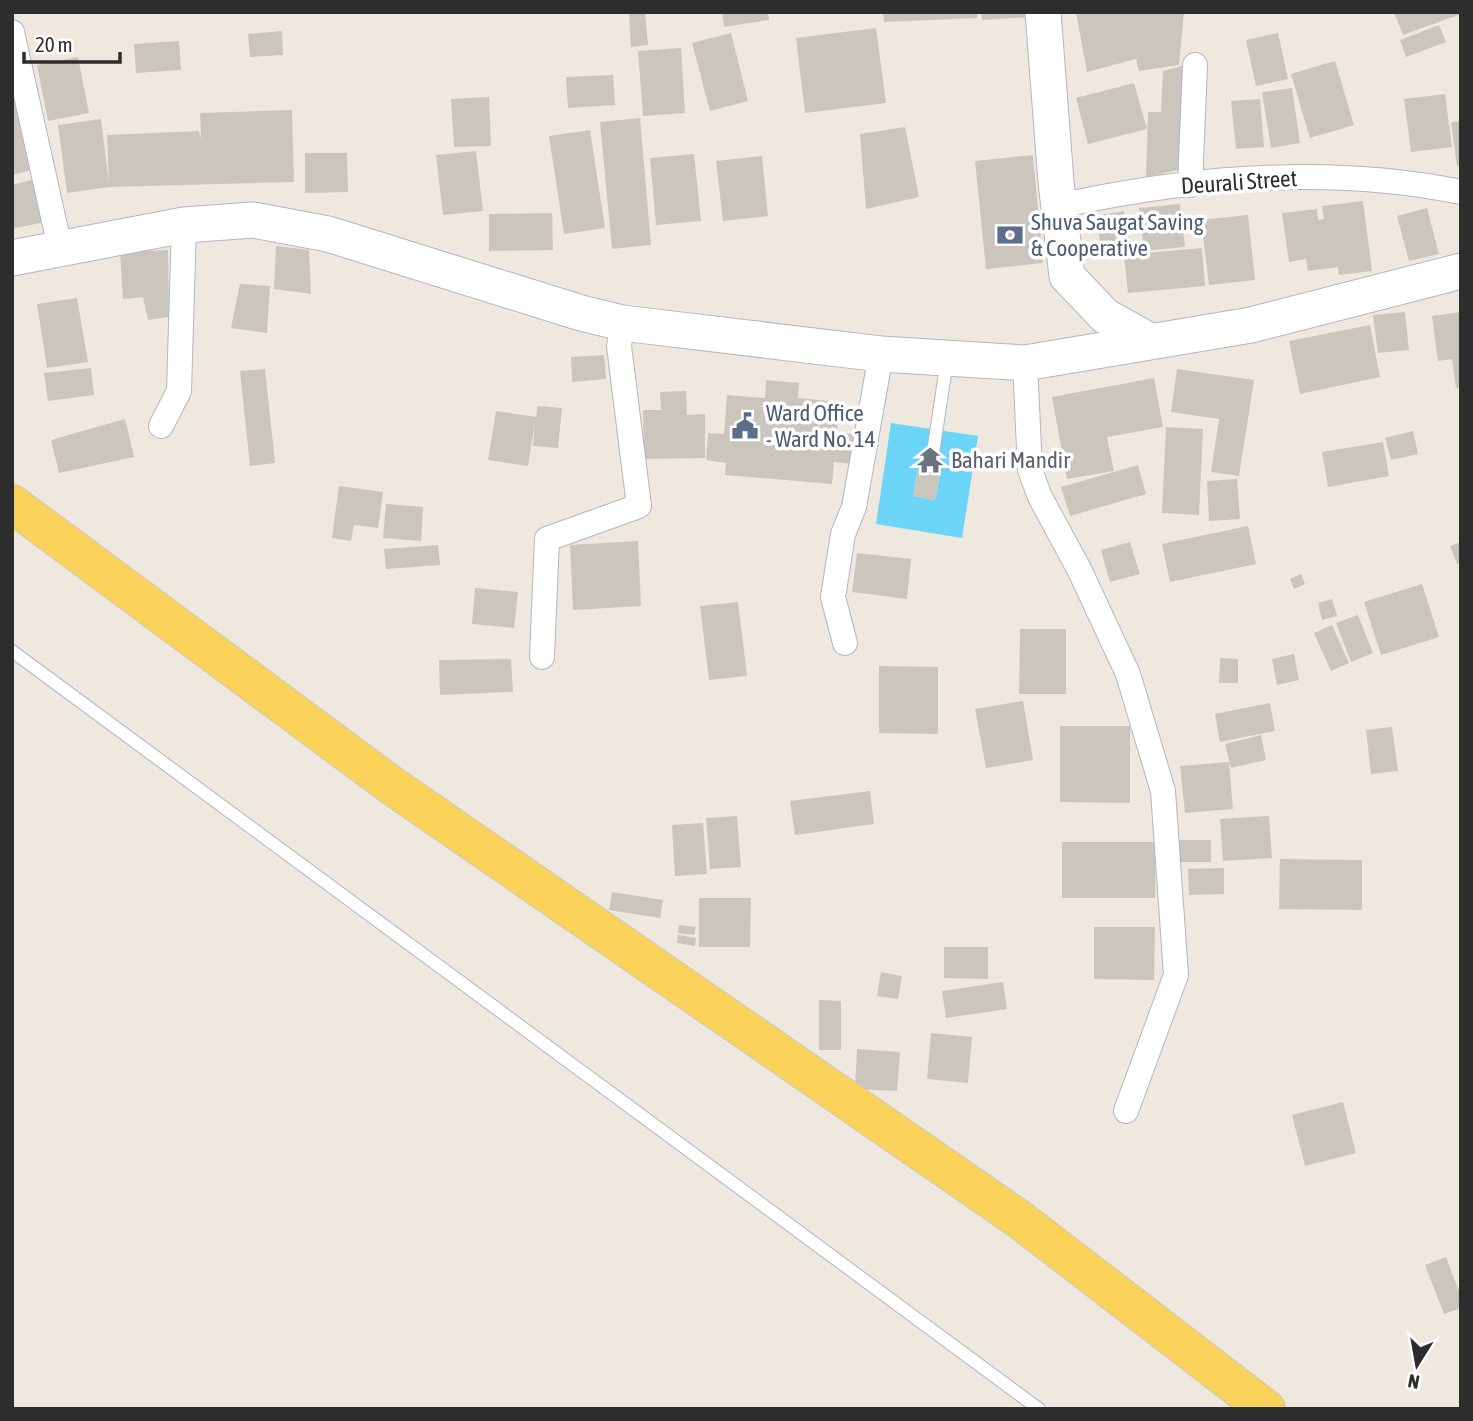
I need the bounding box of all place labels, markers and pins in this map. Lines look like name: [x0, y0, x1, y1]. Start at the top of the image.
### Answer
place label: Shuva Saugat Saving & Cooperative: [1031, 209, 1204, 261]
bank icon: Shuva Saugat Saving & Cooperative: [995, 220, 1025, 250]
place label: Ward Office - Ward No. 14: [766, 400, 876, 452]
public building icon: Ward Office - Ward No. 14: [730, 411, 760, 441]
temple icon: Bahari Mandir: [915, 445, 945, 475]
place label: Bahari Mandir: [951, 447, 1071, 473]

